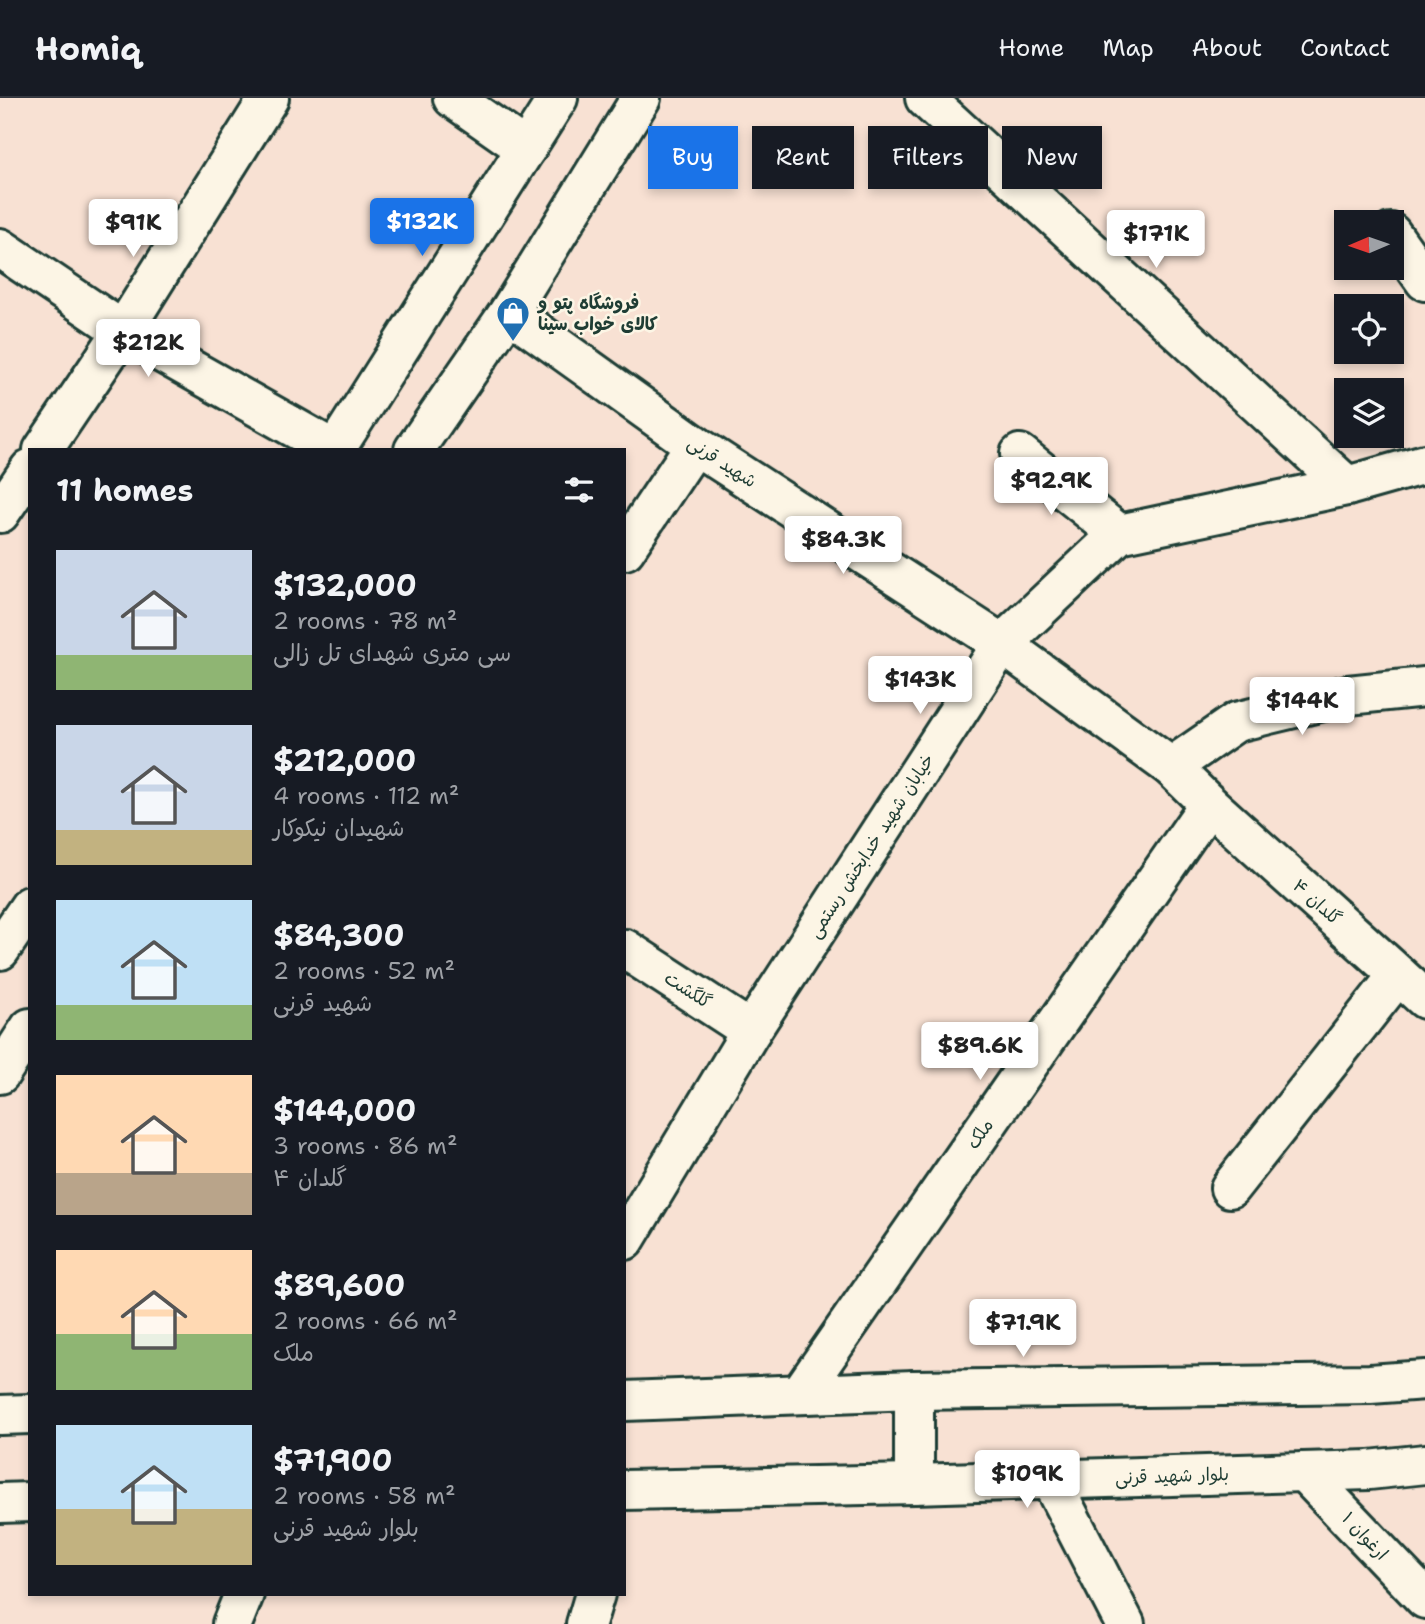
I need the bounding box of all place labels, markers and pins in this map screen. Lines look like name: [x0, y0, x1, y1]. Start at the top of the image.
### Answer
pin: $132K: [373, 198, 471, 258]
pin: $91K: [92, 200, 174, 259]
pin: $171K: [1107, 211, 1205, 270]
place label: فروشگاه پتو و کالای خواب سینا: [536, 291, 658, 336]
shop icon: فروشگاه پتو و کالای خواب سینا: [494, 294, 532, 343]
pin: $212K: [99, 320, 197, 379]
pin: $92.9K: [994, 458, 1108, 517]
pin: $84.3K: [786, 517, 900, 576]
pin: $143K: [871, 656, 969, 716]
pin: $144K: [1253, 678, 1351, 737]
pin: $89.6K: [923, 1023, 1037, 1082]
pin: $71.9K: [966, 1300, 1080, 1359]
pin: $109K: [978, 1450, 1076, 1510]

